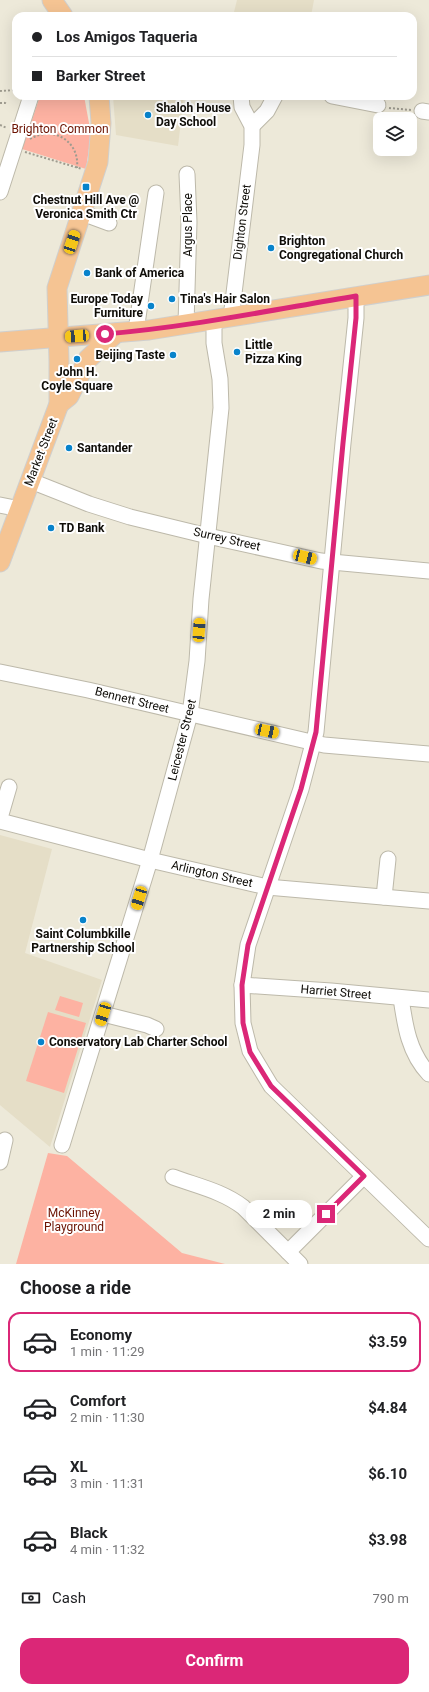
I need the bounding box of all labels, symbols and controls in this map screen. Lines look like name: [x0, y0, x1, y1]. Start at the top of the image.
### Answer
text: Los Amigos Taqueria: [56, 28, 198, 46]
text: Barker Street: [56, 67, 145, 85]
place label: Shaloh House Day School: [156, 101, 231, 129]
marker: Shaloh House Day School: [143, 110, 153, 120]
map controls: [373, 112, 417, 156]
button: layers: [373, 112, 417, 156]
park label: Brighton Common: [11, 122, 109, 136]
marker: Chestnut Hill Ave @ Veronica Smith Ctr: [81, 182, 91, 192]
street label: Dighton Street: [230, 183, 254, 261]
place label: Chestnut Hill Ave @ Veronica Smith Ctr: [33, 193, 140, 221]
street label: Argus Place: [181, 193, 195, 257]
car: [62, 229, 82, 255]
place label: Brighton Congregational Church: [279, 234, 403, 262]
marker: Brighton Congregational Church: [266, 243, 276, 253]
place label: Bank of America: [95, 266, 185, 280]
marker: Bank of America: [82, 268, 92, 278]
place label: Europe Today Furniture: [70, 292, 144, 320]
place label: Tina's Hair Salon: [180, 292, 270, 306]
marker: Tina's Hair Salon: [167, 294, 177, 304]
marker: Europe Today Furniture: [146, 301, 156, 311]
route start: [96, 325, 114, 343]
car: [65, 329, 89, 343]
place label: Little Pizza King: [245, 338, 302, 366]
marker: Little Pizza King: [232, 347, 242, 357]
place label: Beijing Taste: [95, 348, 166, 362]
marker: Beijing Taste: [168, 350, 178, 360]
marker: John H. Coyle Square: [72, 354, 82, 364]
place label: John H. Coyle Square: [41, 365, 113, 393]
street label: Market Street: [22, 416, 60, 488]
place label: Santander: [77, 441, 133, 455]
marker: Santander: [64, 443, 74, 453]
place label: TD Bank: [59, 521, 105, 535]
marker: TD Bank: [46, 523, 56, 533]
street label: Surrey Street: [192, 524, 262, 554]
car: [292, 548, 318, 566]
car: [192, 618, 206, 642]
street label: Bennett Street: [93, 684, 171, 716]
street label: Leicester Street: [165, 698, 199, 782]
car: [254, 723, 280, 739]
street label: Arlington Street: [170, 858, 254, 890]
car: [130, 885, 148, 911]
marker: Saint Columbkille Partnership School: [78, 915, 88, 925]
place label: Saint Columbkille Partnership School: [31, 927, 135, 955]
street label: Harriet Street: [300, 982, 372, 1002]
car: [94, 1001, 112, 1027]
place label: Conservatory Lab Charter School: [49, 1035, 227, 1049]
marker: Conservatory Lab Charter School: [36, 1037, 46, 1047]
callout: 2 min: [246, 1200, 312, 1228]
route end: [317, 1205, 335, 1223]
park label: McKinney Playground: [44, 1206, 104, 1234]
text: 2 min: [263, 1206, 295, 1221]
text: Choose a ride: [20, 1277, 131, 1298]
icon: car: [22, 1324, 58, 1360]
text: Economy: [70, 1326, 132, 1344]
text: $3.59: [368, 1333, 407, 1351]
text: 1 min · 11:29: [70, 1344, 145, 1359]
icon: car: [22, 1390, 58, 1426]
text: Comfort: [70, 1392, 126, 1410]
text: $4.84: [368, 1399, 407, 1417]
text: 2 min · 11:30: [70, 1410, 145, 1425]
icon: car: [22, 1456, 58, 1492]
text: XL: [70, 1458, 88, 1476]
text: $6.10: [368, 1465, 407, 1483]
text: 3 min · 11:31: [70, 1476, 145, 1491]
icon: car: [22, 1522, 58, 1558]
text: Black: [70, 1524, 107, 1542]
text: $3.98: [368, 1531, 407, 1549]
text: 4 min · 11:32: [70, 1542, 145, 1557]
icon: cash: [20, 1587, 42, 1609]
text: Cash: [52, 1589, 86, 1607]
text: 790 m: [372, 1591, 409, 1606]
button: Confirm: [20, 1638, 409, 1684]

